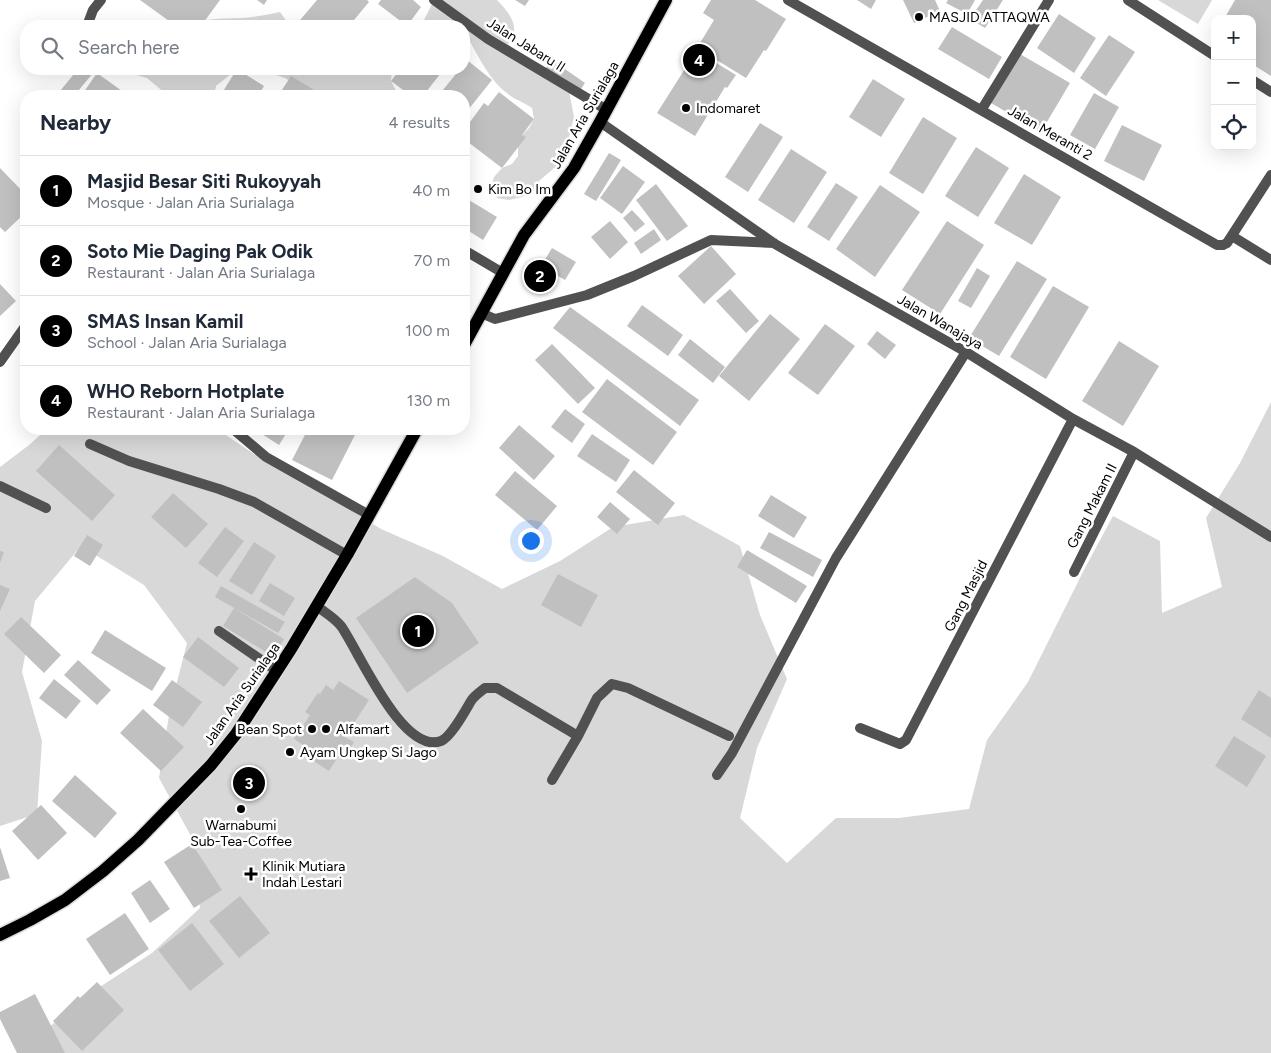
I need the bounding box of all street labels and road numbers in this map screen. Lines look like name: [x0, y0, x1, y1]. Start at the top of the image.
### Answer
street label: Jalan Jabaru II: [484, 14, 568, 76]
street label: Jalan Aria Surialaga: [547, 58, 623, 172]
street label: Jalan Meranti 2: [1005, 102, 1095, 164]
street label: Jalan Wanajaya: [894, 291, 986, 353]
street label: Gang Makam II: [1063, 461, 1121, 551]
street label: Gang Masjid: [941, 557, 991, 635]
street label: Jalan Aria Surialaga: [200, 640, 284, 748]

